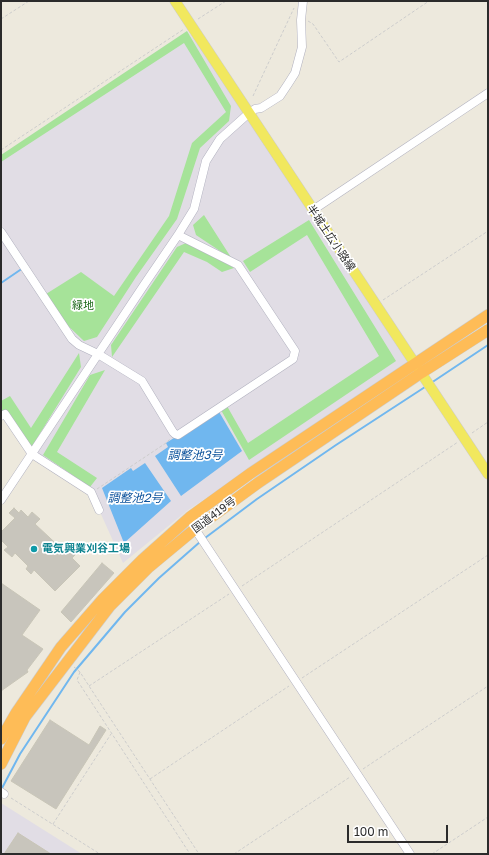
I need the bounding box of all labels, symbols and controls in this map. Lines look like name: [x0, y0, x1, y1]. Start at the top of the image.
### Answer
street label: 半城土広小路線: [304, 202, 358, 274]
park label: 緑地: [72, 299, 94, 313]
water label: 調整池3号: [167, 448, 223, 462]
water label: 調整池2号: [108, 491, 162, 505]
street label: 国道419号: [189, 494, 239, 536]
place label: 電気興業刈谷工場: [42, 542, 130, 556]
marker: 電気興業刈谷工場: [29, 544, 39, 554]
scale bar: [349, 817, 450, 843]
text: 100 m: [354, 824, 388, 839]

